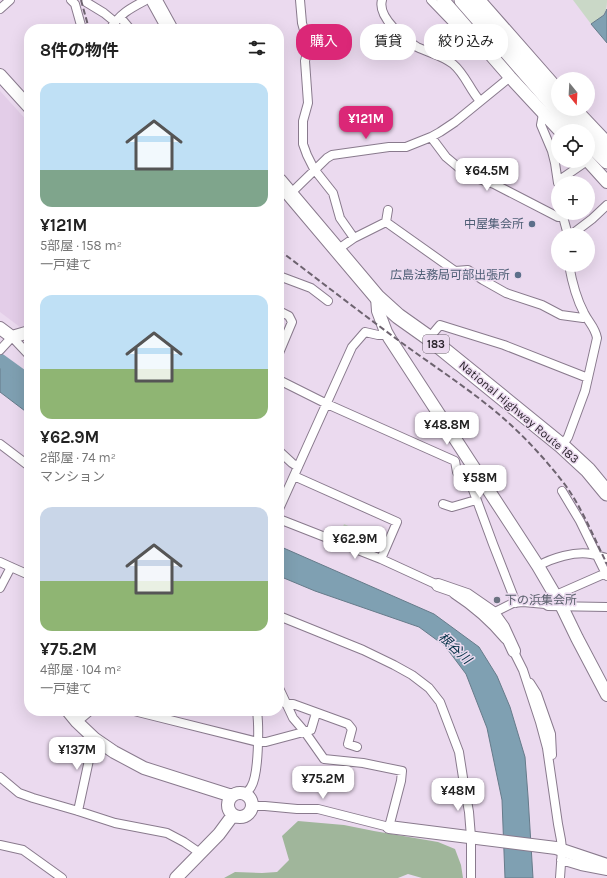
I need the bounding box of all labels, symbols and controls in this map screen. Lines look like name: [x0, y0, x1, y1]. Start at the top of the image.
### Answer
chip: 購入: [296, 24, 352, 60]
chip: 賃貸: [360, 24, 416, 60]
chip: 絞り込み: [424, 24, 508, 60]
icon: filters: [246, 37, 268, 59]
text: 8件の物件: [40, 40, 119, 60]
north arrow: [551, 72, 595, 116]
map controls: [551, 72, 595, 272]
pin: ¥121M: [338, 106, 394, 140]
icon: home: [118, 109, 190, 181]
text: ¥121M: [348, 111, 384, 126]
button: locate: [551, 124, 595, 168]
pin: ¥64.5M: [454, 158, 520, 192]
text: ¥64.5M: [465, 163, 509, 178]
button: +: [551, 176, 595, 220]
text: ¥121M: [40, 215, 87, 235]
place label: 中屋集会所: [464, 217, 524, 231]
marker: 中屋集会所: [527, 219, 537, 229]
button: −: [551, 228, 595, 272]
text: 5部屋 · 158 m²: [40, 238, 122, 253]
text: 一戸建て: [40, 257, 92, 272]
place label: 広島法務局可部出張所: [390, 268, 510, 282]
marker: 広島法務局可部出張所: [513, 270, 523, 280]
icon: home: [118, 321, 190, 393]
road number: 183: [423, 335, 449, 353]
street label: National Highway Route 183: [456, 358, 582, 466]
pin: ¥48.8M: [414, 412, 480, 446]
text: ¥48.8M: [424, 417, 470, 432]
text: ¥62.9M: [40, 427, 99, 447]
text: 2部屋 · 74 m²: [40, 450, 116, 465]
pin: ¥58M: [456, 465, 504, 499]
text: マンション: [40, 469, 105, 484]
text: ¥58M: [463, 470, 497, 485]
pin: ¥62.9M: [322, 526, 388, 560]
text: ¥62.9M: [332, 531, 378, 546]
icon: home: [118, 533, 190, 605]
place label: 下の浜集会所: [505, 593, 577, 607]
marker: 下の浜集会所: [492, 595, 502, 605]
water label: 根谷川: [436, 629, 476, 668]
text: ¥75.2M: [40, 639, 97, 659]
text: 4部屋 · 104 m²: [40, 662, 122, 677]
text: 一戸建て: [40, 681, 92, 696]
pin: ¥137M: [49, 737, 105, 771]
text: ¥137M: [58, 742, 96, 757]
pin: ¥75.2M: [290, 766, 356, 800]
text: ¥75.2M: [301, 771, 345, 786]
pin: ¥48M: [434, 778, 482, 812]
text: ¥48M: [440, 783, 476, 798]

